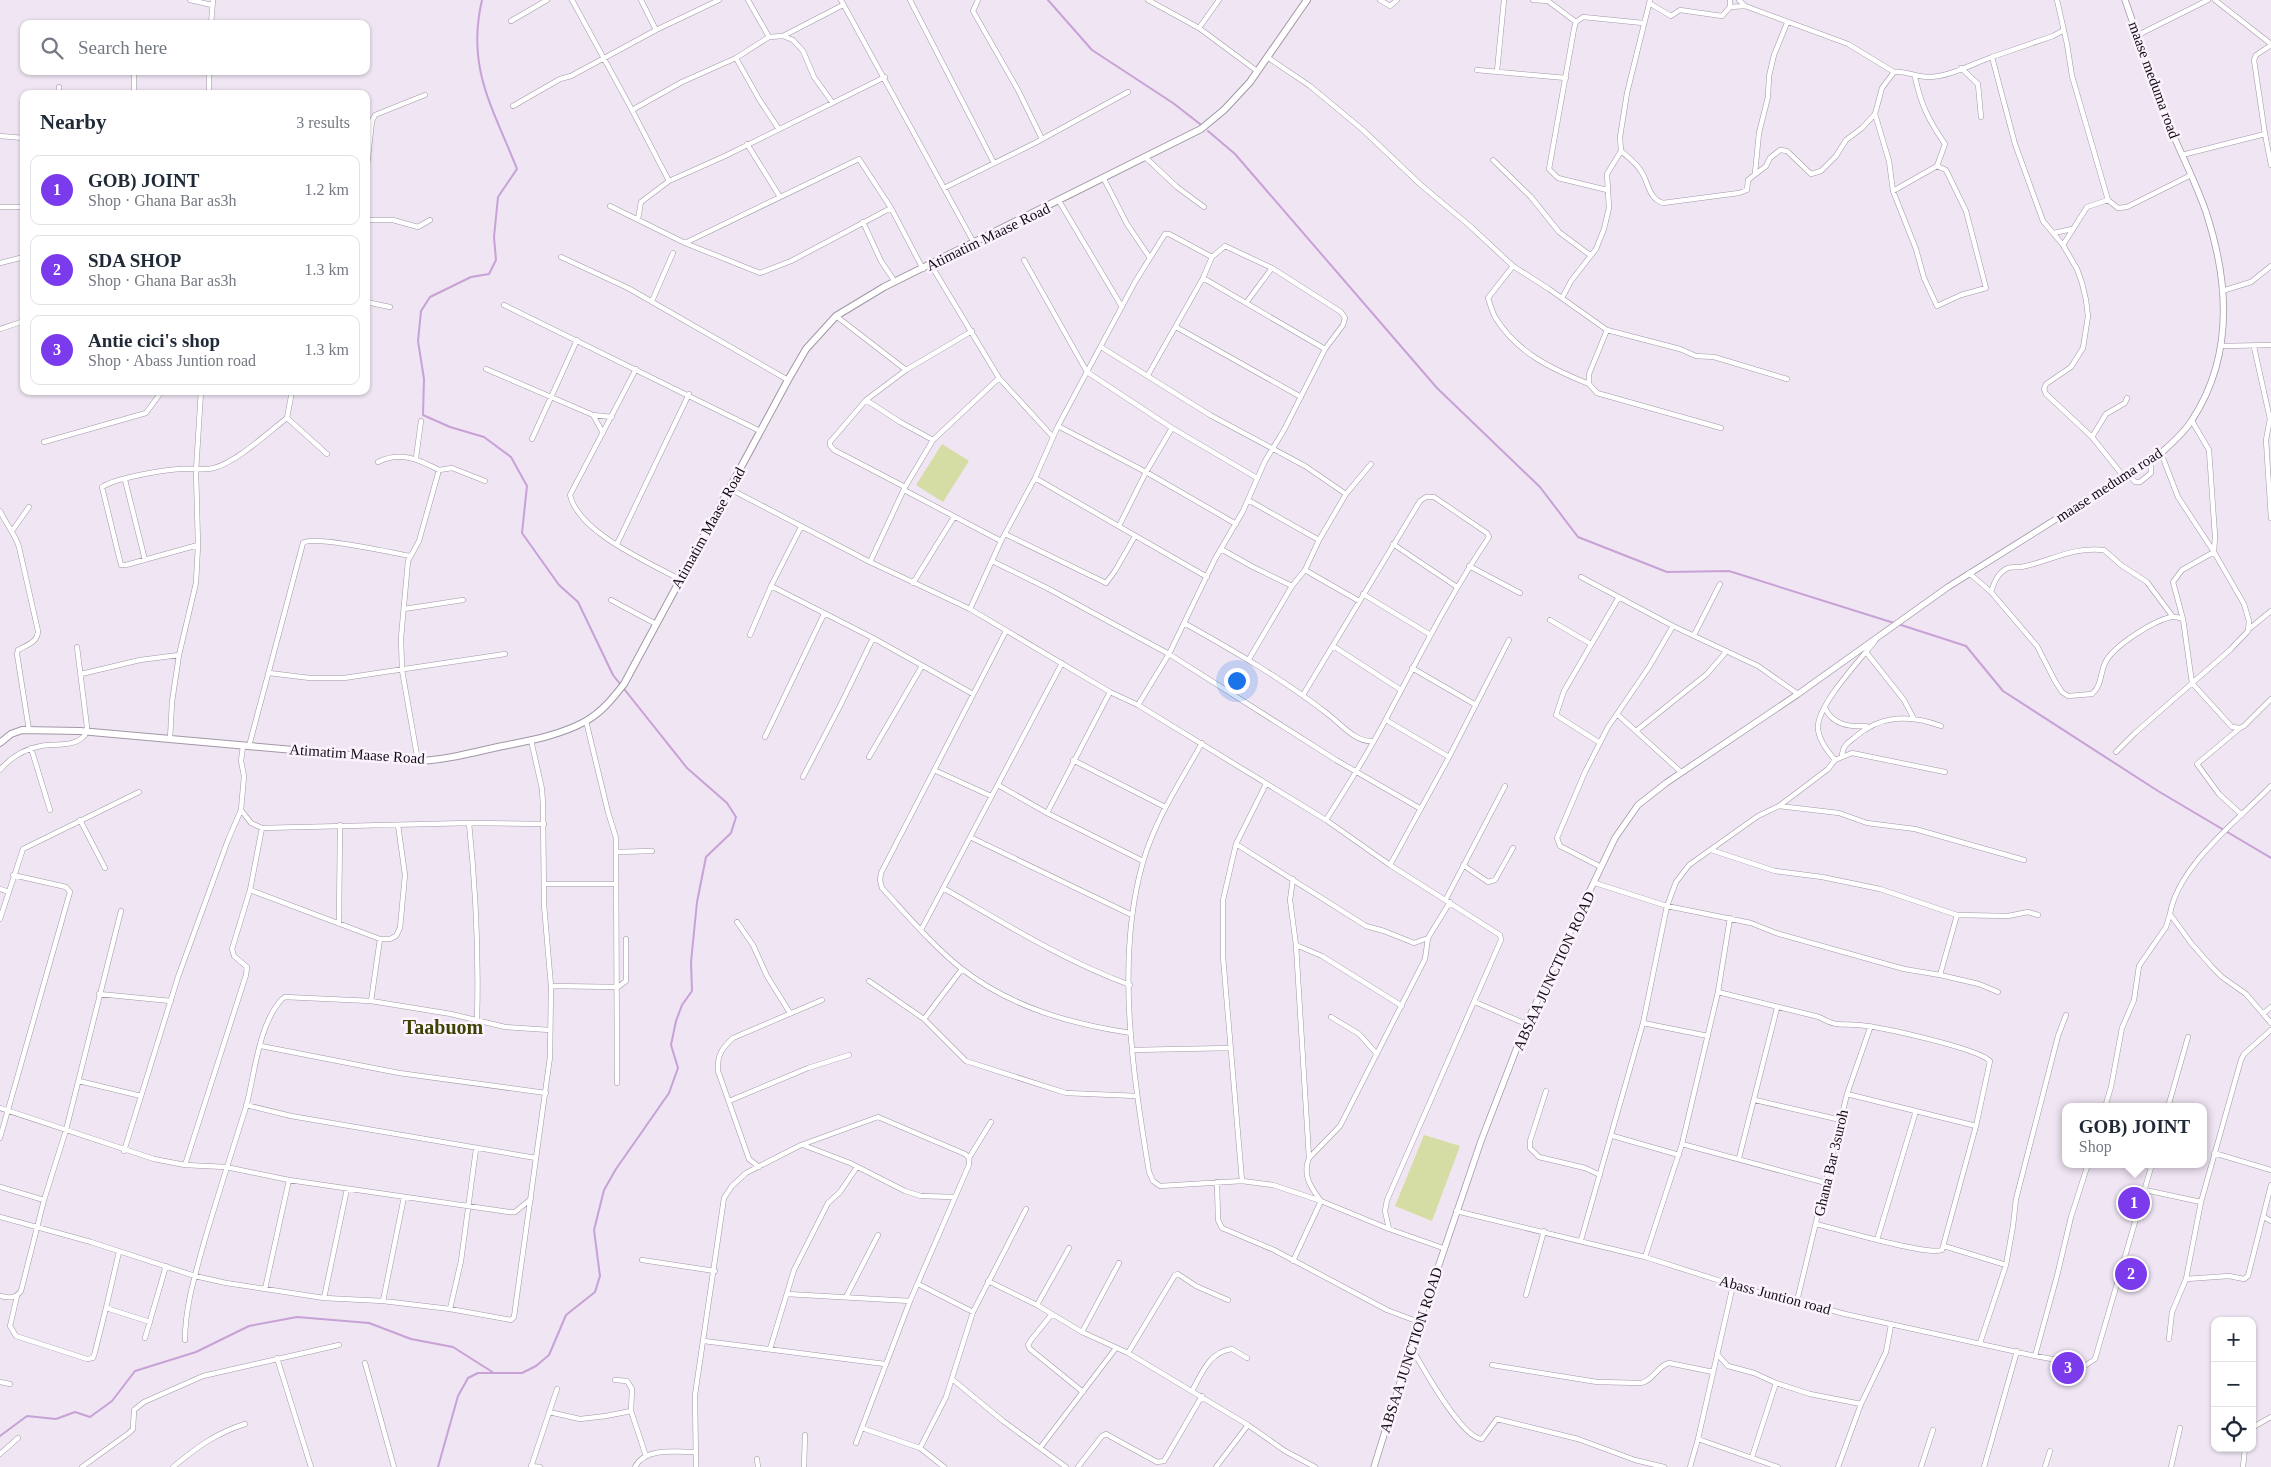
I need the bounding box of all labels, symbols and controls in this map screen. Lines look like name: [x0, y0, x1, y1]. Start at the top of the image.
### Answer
street label: maase meduma road: [2125, 19, 2183, 141]
search box: [20, 20, 370, 75]
icon: search: [38, 34, 66, 62]
text: Search here: [78, 37, 167, 58]
text: Nearby: [40, 110, 107, 134]
text: 3 results: [296, 114, 350, 131]
text: GOB) JOINT: [88, 170, 199, 191]
text: 1: [53, 181, 61, 198]
text: 1.2 km: [305, 181, 349, 198]
text: Shop · Ghana Bar as3h: [88, 192, 236, 209]
street label: Atimatim Maase Road: [923, 200, 1053, 274]
text: SDA SHOP: [88, 250, 181, 271]
text: 2: [53, 261, 61, 278]
text: 1.3 km: [305, 261, 349, 278]
text: Shop · Ghana Bar as3h: [88, 272, 236, 289]
text: Antie cici's shop: [88, 330, 220, 351]
text: 3: [53, 341, 61, 358]
text: 1.3 km: [305, 341, 349, 358]
text: Shop · Abass Juntion road: [88, 352, 256, 369]
street label: maase meduma road: [2053, 444, 2165, 525]
street label: Atimatim Maase Road: [668, 464, 748, 591]
your location: [1224, 668, 1250, 694]
street label: Atimatim Maase Road: [289, 741, 426, 767]
street label: ABSAA JUNCTION ROAD: [1510, 889, 1598, 1053]
district label: Taabuom: [403, 1016, 484, 1038]
popup: [2062, 1103, 2207, 1168]
street label: Ghana Bar 3suroh: [1811, 1108, 1851, 1218]
text: GOB) JOINT: [2079, 1116, 2190, 1137]
text: Shop: [2079, 1138, 2112, 1155]
pin: 1: [2118, 1184, 2150, 1222]
pin: 2: [2115, 1255, 2147, 1293]
street label: ABSAA JUNCTION ROAD: [1377, 1265, 1445, 1435]
street label: Abass Juntion road: [1717, 1272, 1833, 1318]
map controls: [2211, 1317, 2256, 1452]
button: +: [2211, 1317, 2256, 1362]
pin: 3: [2052, 1349, 2084, 1387]
button: −: [2211, 1362, 2256, 1407]
button: locate: [2211, 1407, 2256, 1452]

